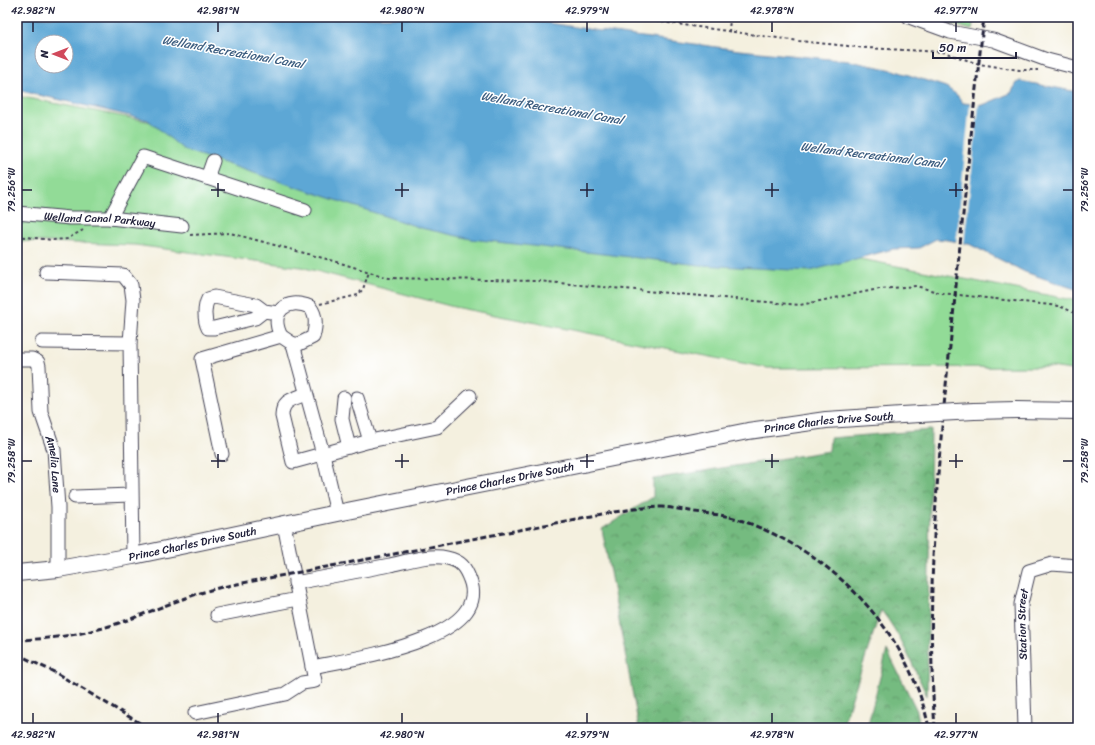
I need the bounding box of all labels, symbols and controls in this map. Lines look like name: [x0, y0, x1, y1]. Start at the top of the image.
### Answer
text: 42.982°N: [11, 2, 55, 20]
text: 42.981°N: [197, 2, 239, 20]
text: 42.980°N: [380, 2, 424, 20]
text: 42.979°N: [565, 2, 609, 20]
text: 42.978°N: [750, 2, 794, 20]
text: 42.977°N: [934, 2, 978, 20]
water label: Welland Recreational Canal: [160, 29, 308, 76]
north arrow: [34, 34, 74, 74]
scale bar: [933, 34, 1016, 60]
text: 50 m: [939, 37, 966, 59]
text: N: [35, 50, 54, 59]
water label: Welland Recreational Canal: [479, 85, 627, 132]
water label: Welland Recreational Canal: [799, 135, 947, 175]
text: 79.256°W: [3, 168, 21, 212]
text: 79.256°W: [1076, 168, 1094, 212]
street label: Welland Canal Parkway: [43, 207, 157, 233]
street label: Prince Charles Drive South: [763, 407, 894, 439]
street label: Amelia Lane: [39, 432, 66, 494]
text: 79.258°W: [3, 438, 21, 483]
text: 79.258°W: [1076, 438, 1094, 483]
street label: Prince Charles Drive South: [444, 457, 576, 501]
street label: Prince Charles Drive South: [127, 521, 258, 567]
street label: Station Street: [1012, 586, 1035, 660]
text: 42.982°N: [11, 726, 55, 744]
text: 42.981°N: [197, 726, 239, 744]
text: 42.980°N: [380, 726, 424, 744]
text: 42.979°N: [565, 726, 609, 744]
text: 42.978°N: [750, 726, 794, 744]
text: 42.977°N: [934, 726, 978, 744]

